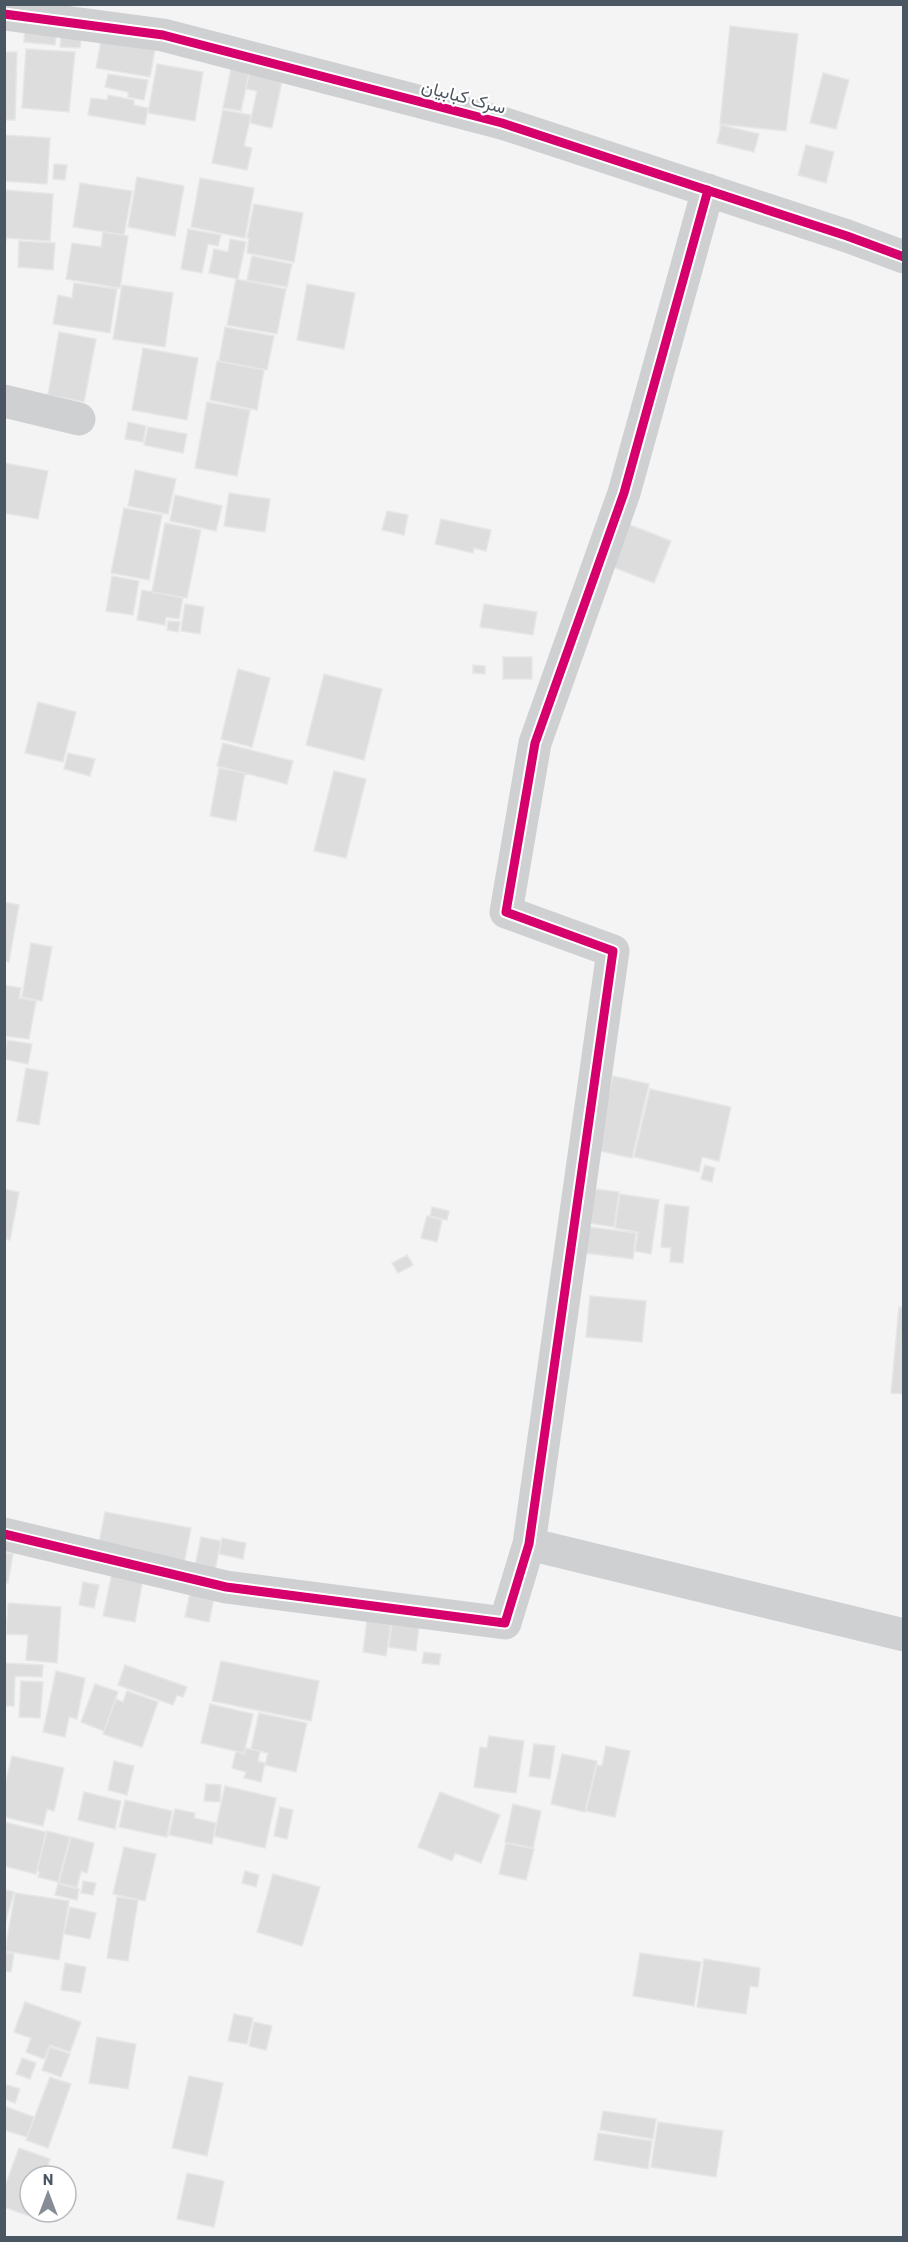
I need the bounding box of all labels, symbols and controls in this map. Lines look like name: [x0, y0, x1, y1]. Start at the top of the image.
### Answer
street label: سرک کبابیان: [419, 74, 509, 119]
north arrow: [18, 2164, 78, 2224]
text: N: [43, 2169, 53, 2188]

